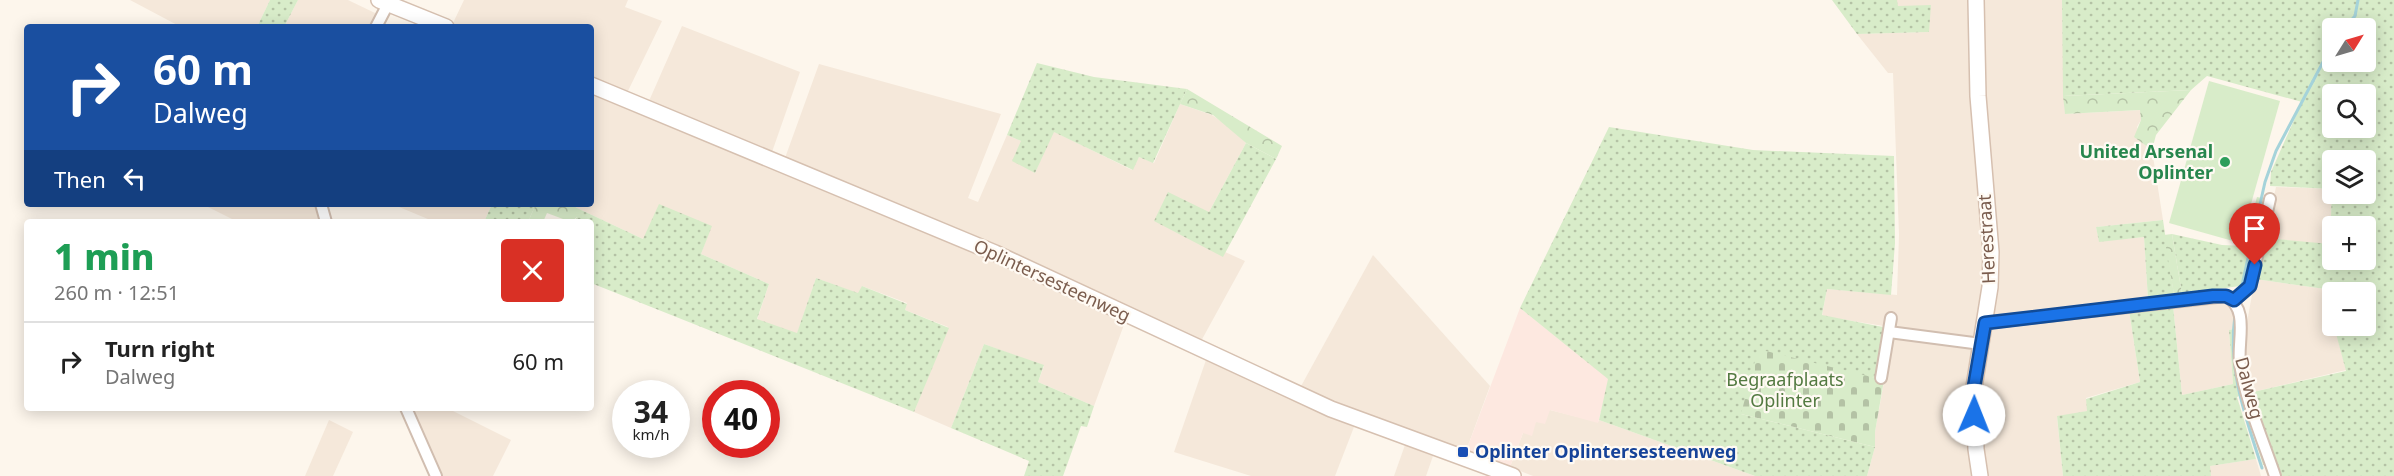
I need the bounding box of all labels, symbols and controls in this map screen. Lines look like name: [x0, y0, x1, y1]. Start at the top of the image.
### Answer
north arrow: [2322, 18, 2376, 72]
map controls: [2322, 18, 2376, 336]
text: 60 m: [153, 40, 253, 97]
icon: right: [54, 48, 132, 126]
button: search: [2322, 84, 2376, 138]
text: Dalweg: [153, 94, 248, 131]
place label: United Arsenal Oplinter: [2080, 139, 2213, 184]
button: layers: [2322, 150, 2376, 204]
marker: United Arsenal Oplinter: [2218, 155, 2232, 169]
icon: left: [118, 162, 151, 195]
text: Then: [54, 164, 106, 194]
street label: Herestraat: [1972, 193, 2000, 284]
pin: [2229, 203, 2280, 265]
icon: arrive: [2238, 212, 2271, 245]
button: +: [2322, 216, 2376, 270]
text: 1 min: [54, 232, 155, 281]
street label: Oplintersesteenweg: [970, 233, 1135, 327]
button: close: [501, 239, 564, 302]
text: 260 m · 12:51: [54, 279, 179, 306]
button: −: [2322, 282, 2376, 336]
text: Turn right: [105, 333, 215, 363]
icon: right: [54, 345, 87, 378]
text: 60 m: [513, 346, 564, 376]
street label: Dalweg: [2230, 354, 2270, 421]
text: Dalweg: [105, 363, 175, 390]
park label: Begraafplaats Oplinter: [1726, 367, 1844, 412]
speed limit sign: 40: [702, 380, 780, 458]
position arrow: [1942, 383, 2006, 447]
text: 34: [634, 391, 668, 432]
text: km/h: [633, 424, 669, 444]
place label: Oplinter Oplintersesteenweg: [1475, 439, 1736, 463]
marker: Oplinter Oplintersesteenweg: [1456, 445, 1470, 459]

